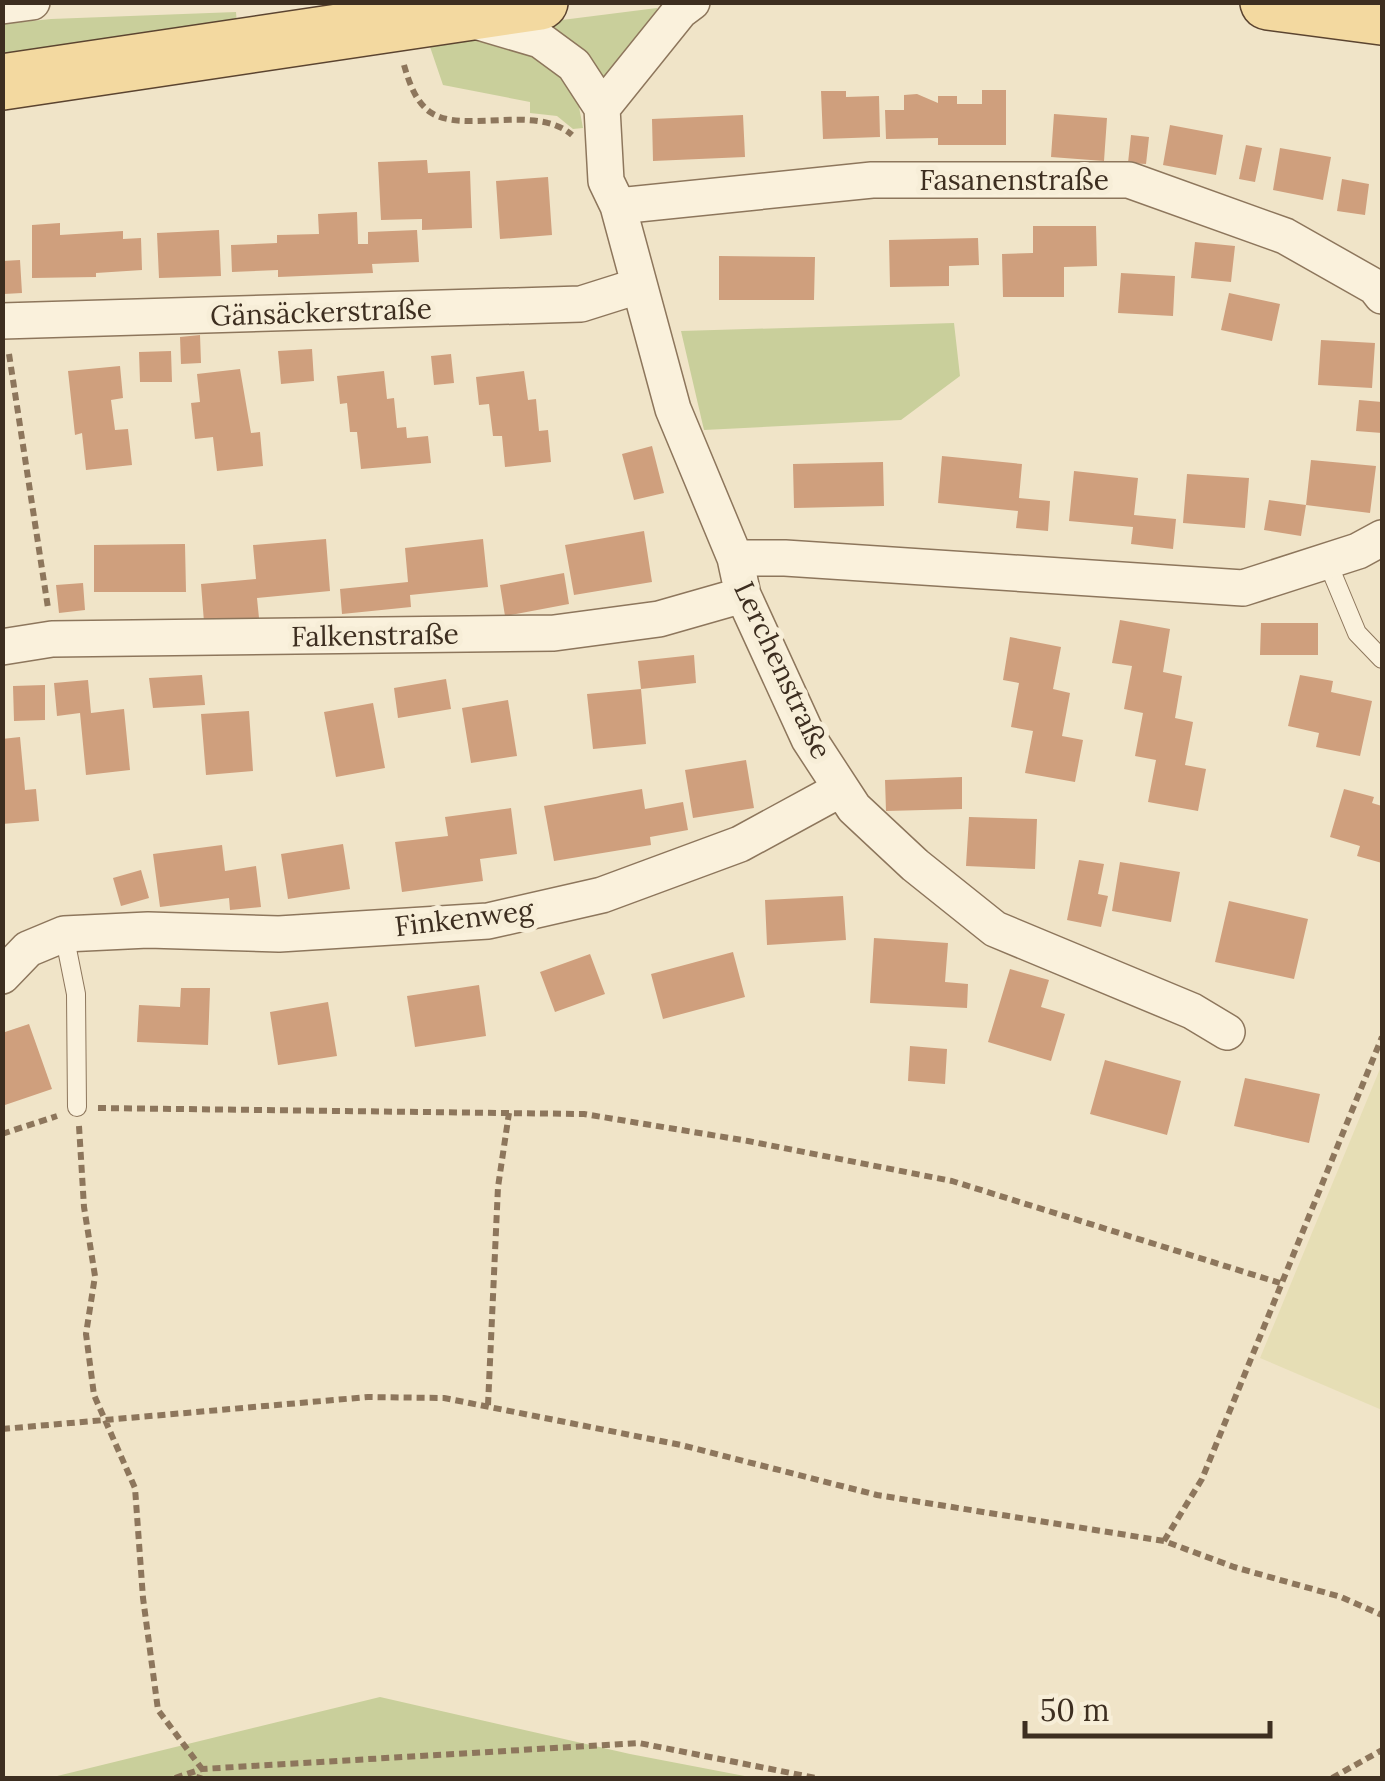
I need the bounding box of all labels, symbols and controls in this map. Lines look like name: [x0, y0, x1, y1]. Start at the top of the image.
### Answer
street label: Fasanenstraße: [919, 162, 1109, 198]
street label: Gänsäckerstraße: [210, 290, 432, 334]
street label: Lerchenstraße: [726, 576, 840, 764]
street label: Falkenstraße: [291, 616, 459, 654]
street label: Finkenweg: [393, 892, 536, 944]
scale bar: [1025, 1676, 1270, 1738]
text: 50 m: [1040, 1691, 1110, 1729]

